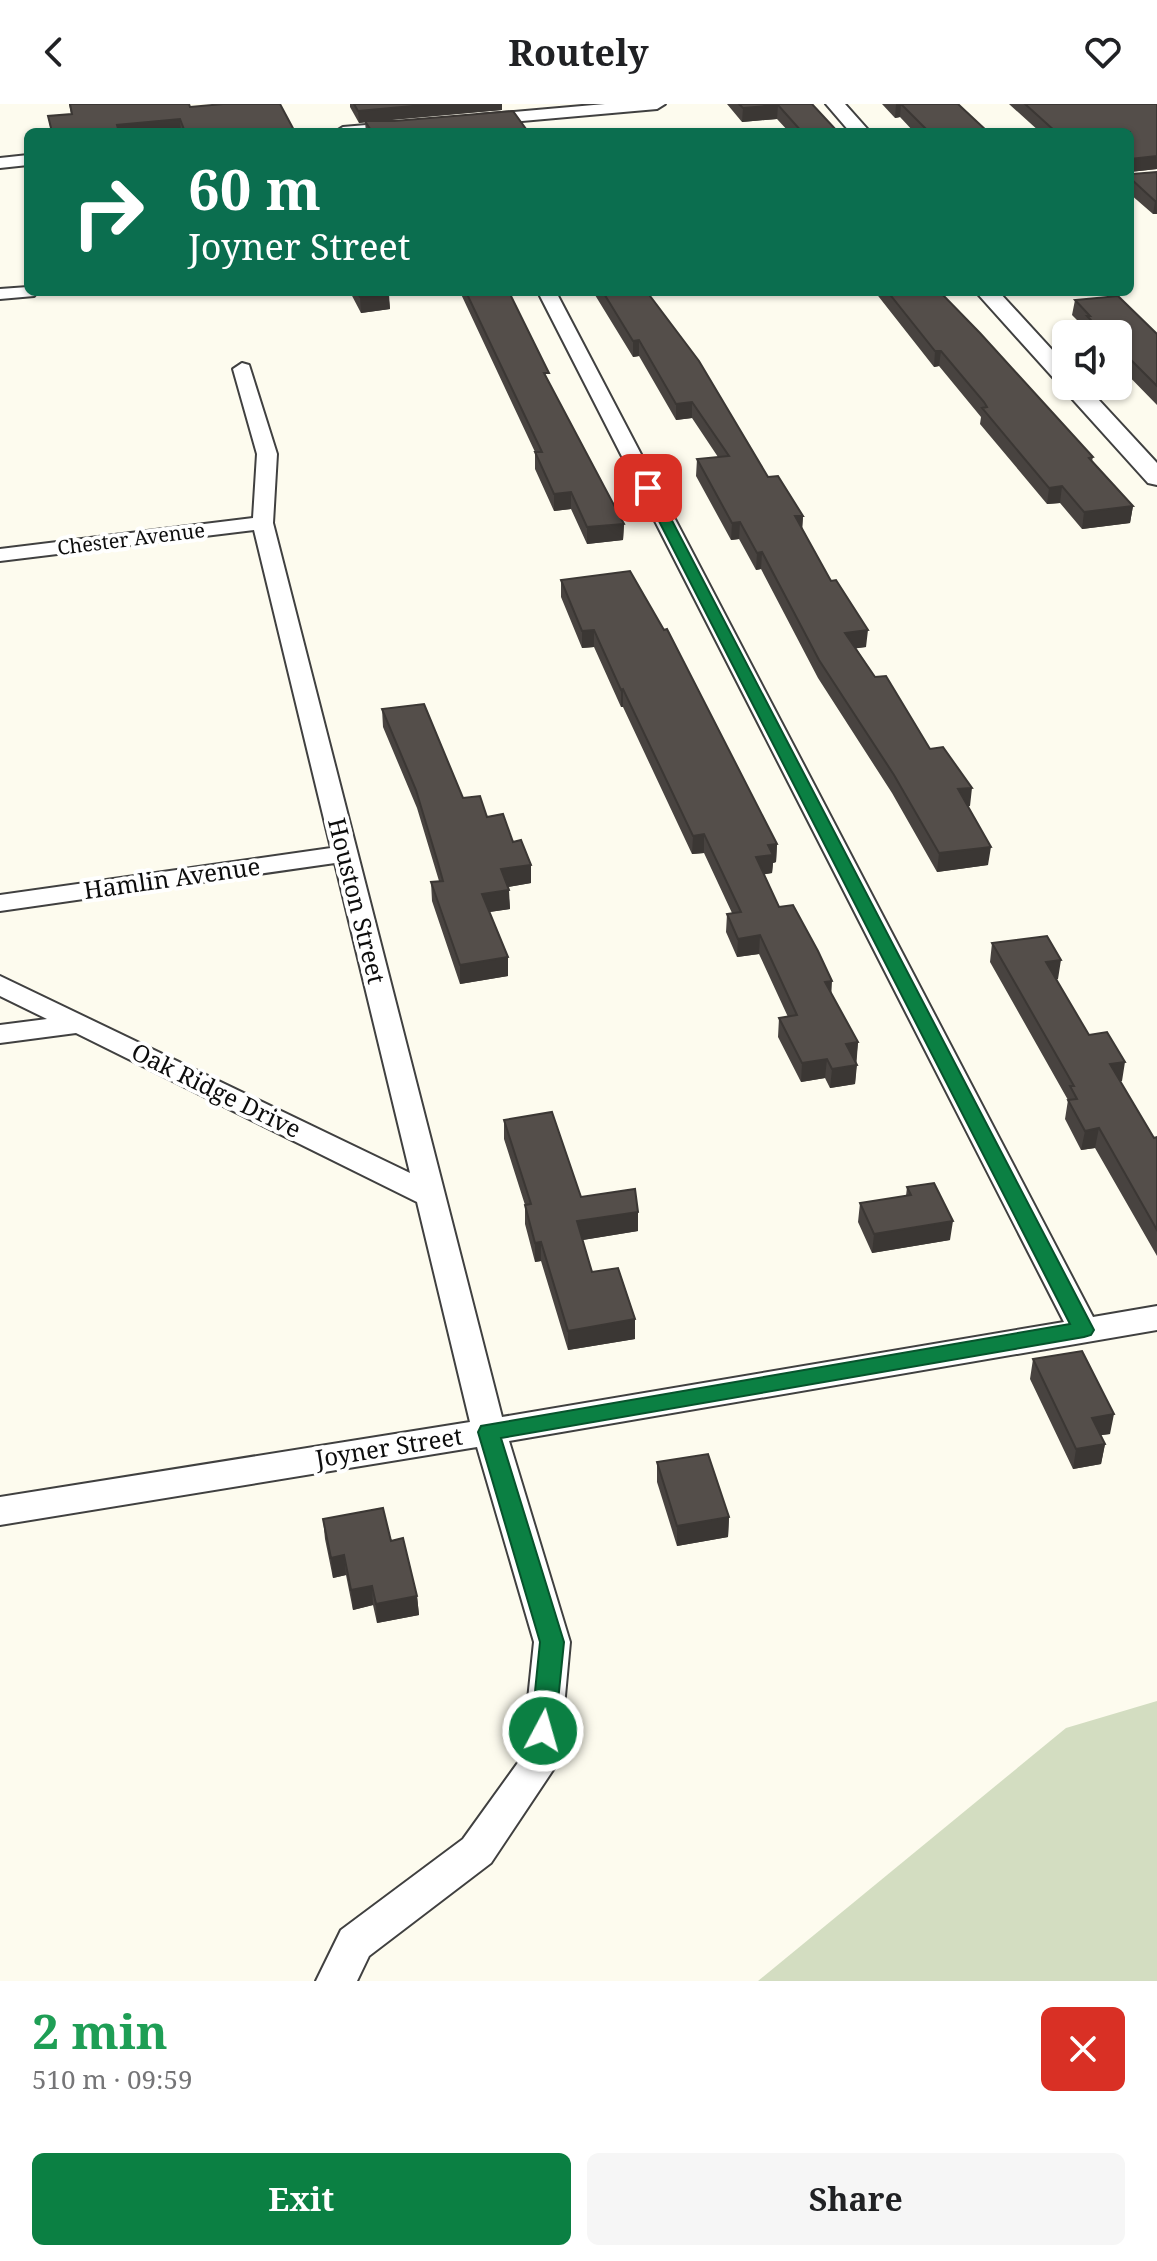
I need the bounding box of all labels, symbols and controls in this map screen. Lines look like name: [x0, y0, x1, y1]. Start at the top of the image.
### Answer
text: Routely: [508, 28, 649, 77]
icon: back: [32, 30, 76, 74]
icon: heart: [1081, 30, 1125, 74]
text: 60 m: [188, 150, 321, 226]
icon: right: [56, 160, 160, 264]
text: Joyner Street: [188, 222, 410, 271]
map controls: [1052, 320, 1132, 400]
button: sound: [1052, 320, 1132, 400]
pin: [614, 454, 682, 522]
icon: arrive: [626, 466, 670, 510]
street label: Chester Avenue: [56, 516, 206, 561]
street label: Houston Street: [321, 814, 394, 987]
street label: Hamlin Avenue: [81, 849, 262, 906]
street label: Oak Ridge Drive: [126, 1034, 307, 1145]
street label: Joyner Street: [312, 1419, 465, 1475]
position arrow: [501, 1689, 585, 1773]
text: 2 min: [32, 1998, 168, 2063]
button: close: [1041, 2007, 1125, 2091]
text: 510 m · 09:59: [32, 2061, 193, 2097]
button: Exit: [32, 2153, 571, 2245]
button: Share: [587, 2153, 1125, 2245]

